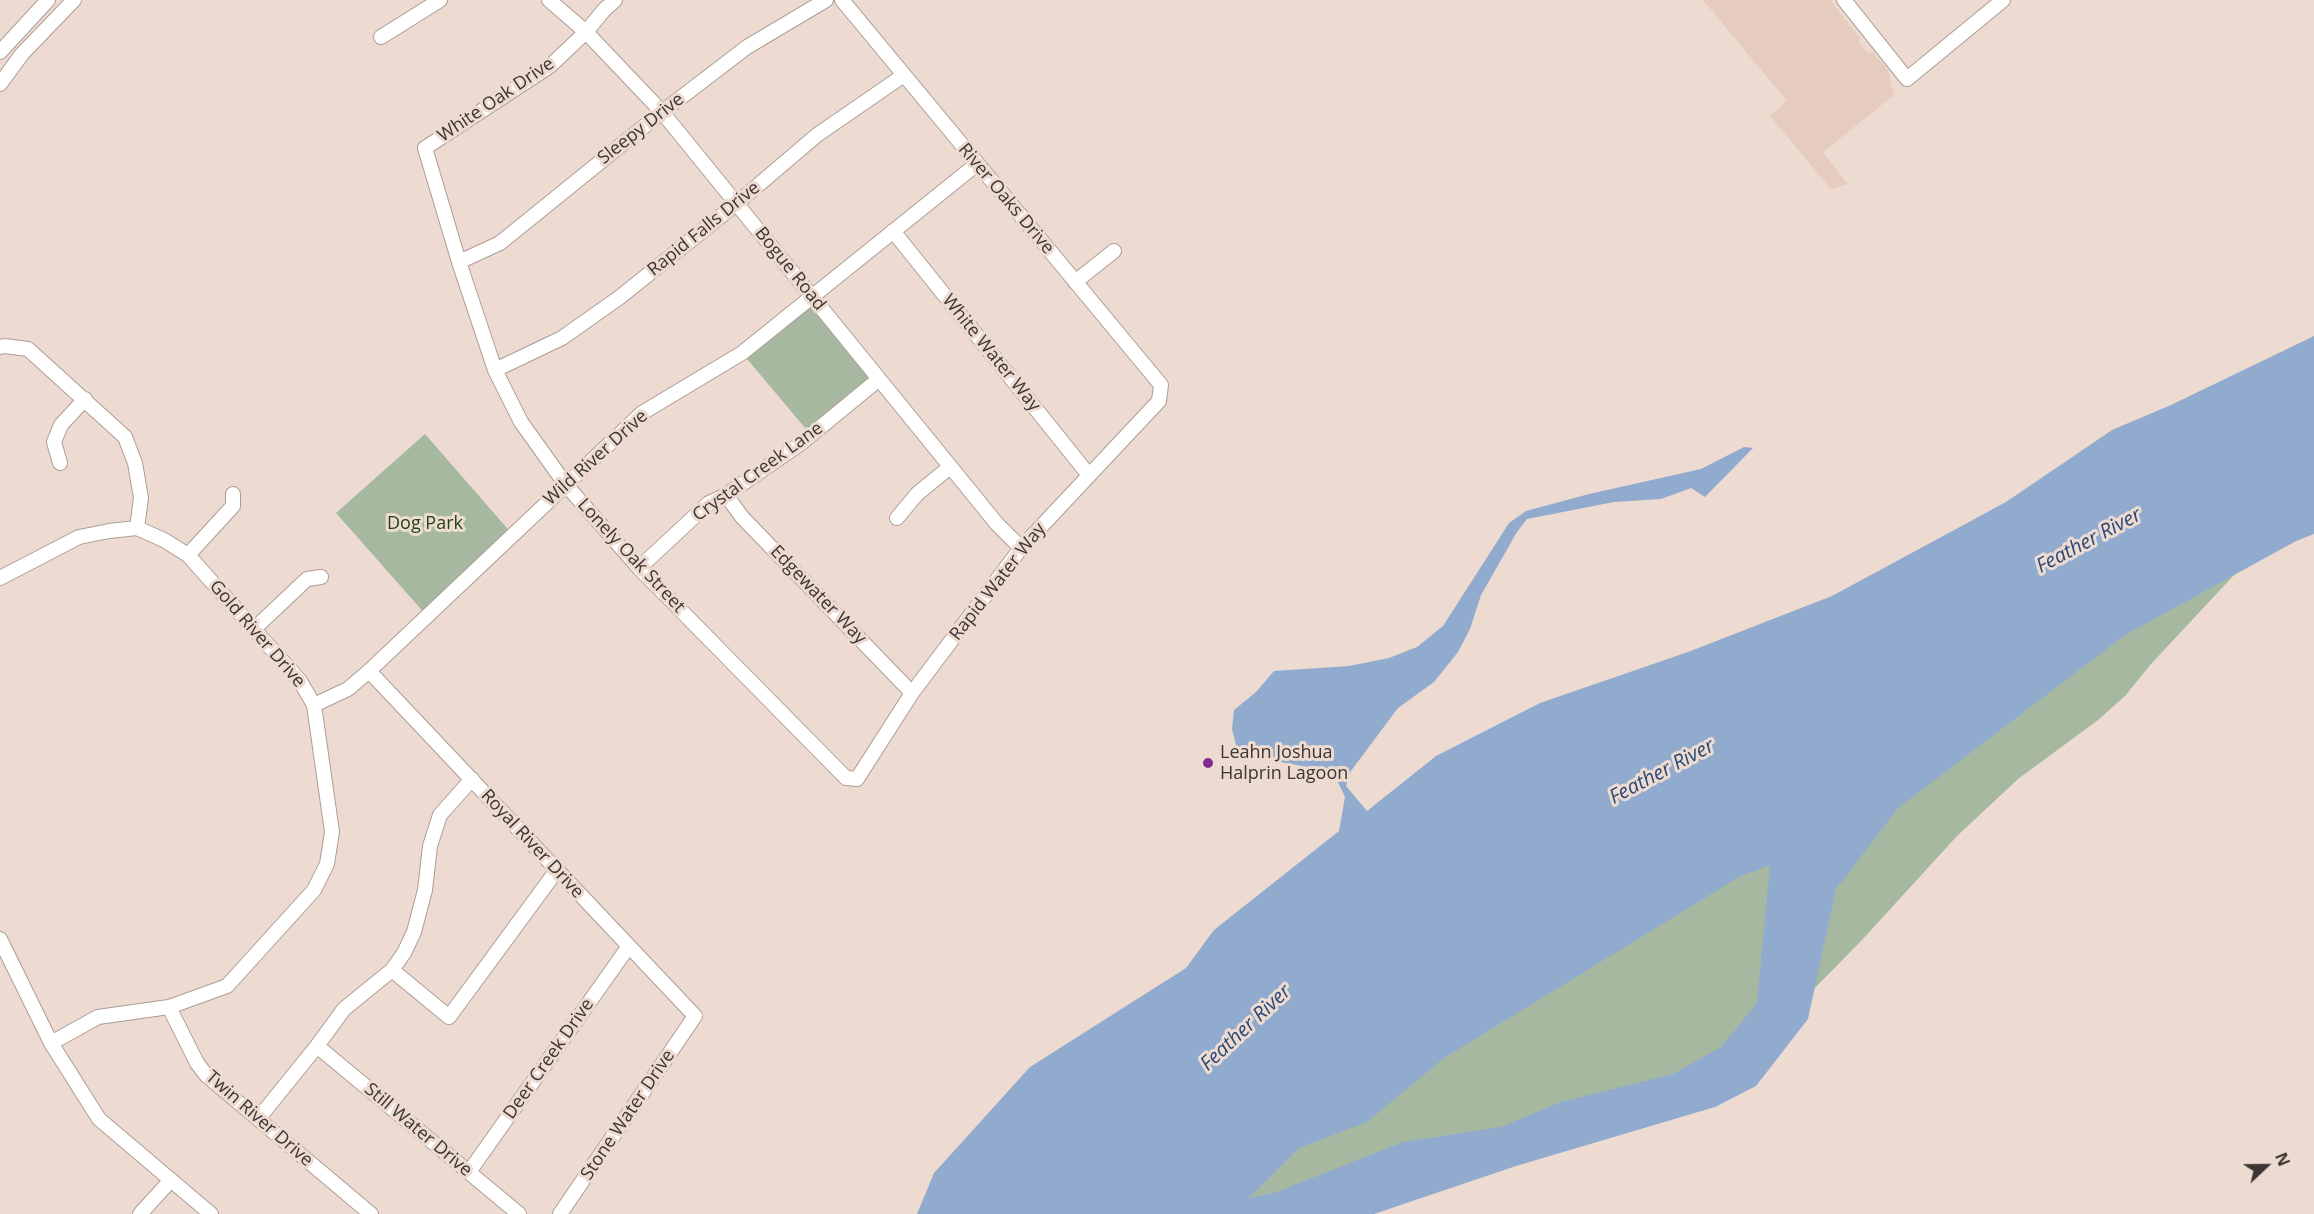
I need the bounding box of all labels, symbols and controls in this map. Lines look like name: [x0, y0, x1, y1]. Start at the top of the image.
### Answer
street label: White Oak Drive: [434, 53, 558, 147]
street label: Sleepy Drive: [594, 89, 688, 169]
street label: River Oaks Drive: [954, 139, 1058, 259]
street label: Rapid Falls Drive: [644, 177, 764, 281]
street label: Bogue Road: [750, 223, 830, 315]
street label: White Water Way: [937, 290, 1045, 416]
street label: Wild River Drive: [540, 406, 652, 510]
street label: Crystal Creek Lane: [689, 418, 827, 526]
street label: Lonely Oak Street: [573, 495, 689, 617]
water label: Feather River: [2032, 503, 2146, 579]
park label: Dog Park: [387, 513, 463, 535]
street label: Rapid Water Way: [945, 519, 1051, 645]
street label: Edgewater Way: [765, 541, 871, 649]
street label: Gold River Drive: [205, 576, 309, 692]
water label: Feather River: [1605, 734, 1719, 810]
place label: Leahn Joshua Halprin Lagoon: [1220, 742, 1348, 784]
marker: Leahn Joshua Halprin Lagoon: [1201, 756, 1215, 770]
street label: Royal River Drive: [476, 785, 588, 903]
water label: Feather River: [1196, 980, 1296, 1076]
street label: Deer Creek Drive: [499, 994, 599, 1124]
street label: Stone Water Drive: [576, 1046, 680, 1184]
street label: Twin River Drive: [201, 1067, 317, 1171]
street label: Still Water Drive: [360, 1079, 476, 1181]
north arrow: [2236, 1136, 2296, 1196]
text: N: [2270, 1149, 2295, 1169]

